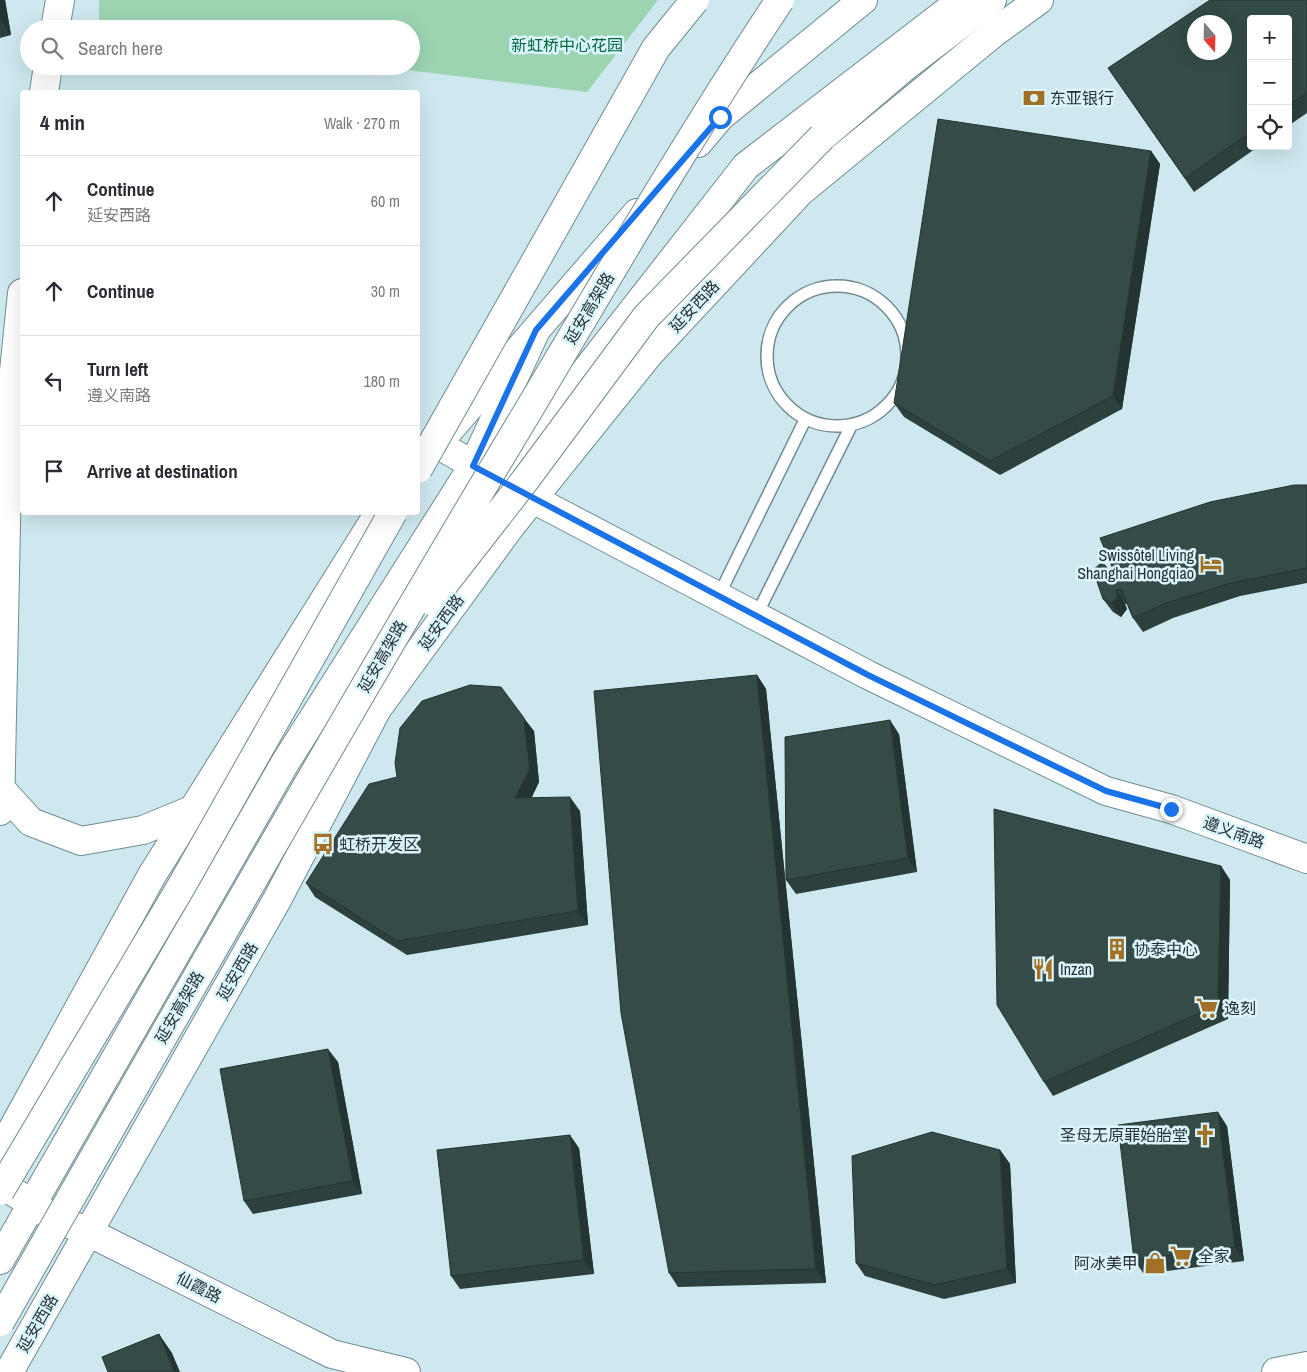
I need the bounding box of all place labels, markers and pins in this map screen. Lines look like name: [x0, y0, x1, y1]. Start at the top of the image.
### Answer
bank icon: 东亚银行: [1021, 85, 1047, 111]
place label: 东亚银行: [1050, 87, 1114, 109]
place label: Swissôtel Living Shanghai Hongqiao: [1077, 544, 1195, 584]
hotel icon: Swissôtel Living Shanghai Hongqiao: [1198, 551, 1224, 577]
bus stop icon: 虹桥开发区: [310, 831, 336, 857]
place label: 虹桥开发区: [339, 833, 419, 855]
building icon: 协泰中心: [1104, 936, 1130, 962]
place label: 协泰中心: [1134, 938, 1198, 960]
restaurant icon: Inzan: [1030, 956, 1056, 982]
place label: Inzan: [1060, 958, 1092, 980]
supermarket icon: 逸刻: [1194, 995, 1220, 1021]
place label: 逸刻: [1224, 997, 1256, 1019]
church icon: 圣母无原罪始胎堂: [1192, 1122, 1218, 1148]
place label: 圣母无原罪始胎堂: [1060, 1124, 1188, 1146]
supermarket icon: 全家: [1168, 1243, 1194, 1269]
place label: 全家: [1198, 1245, 1230, 1267]
shop icon: 阿冰美甲: [1142, 1250, 1168, 1276]
place label: 阿冰美甲: [1074, 1252, 1138, 1274]

